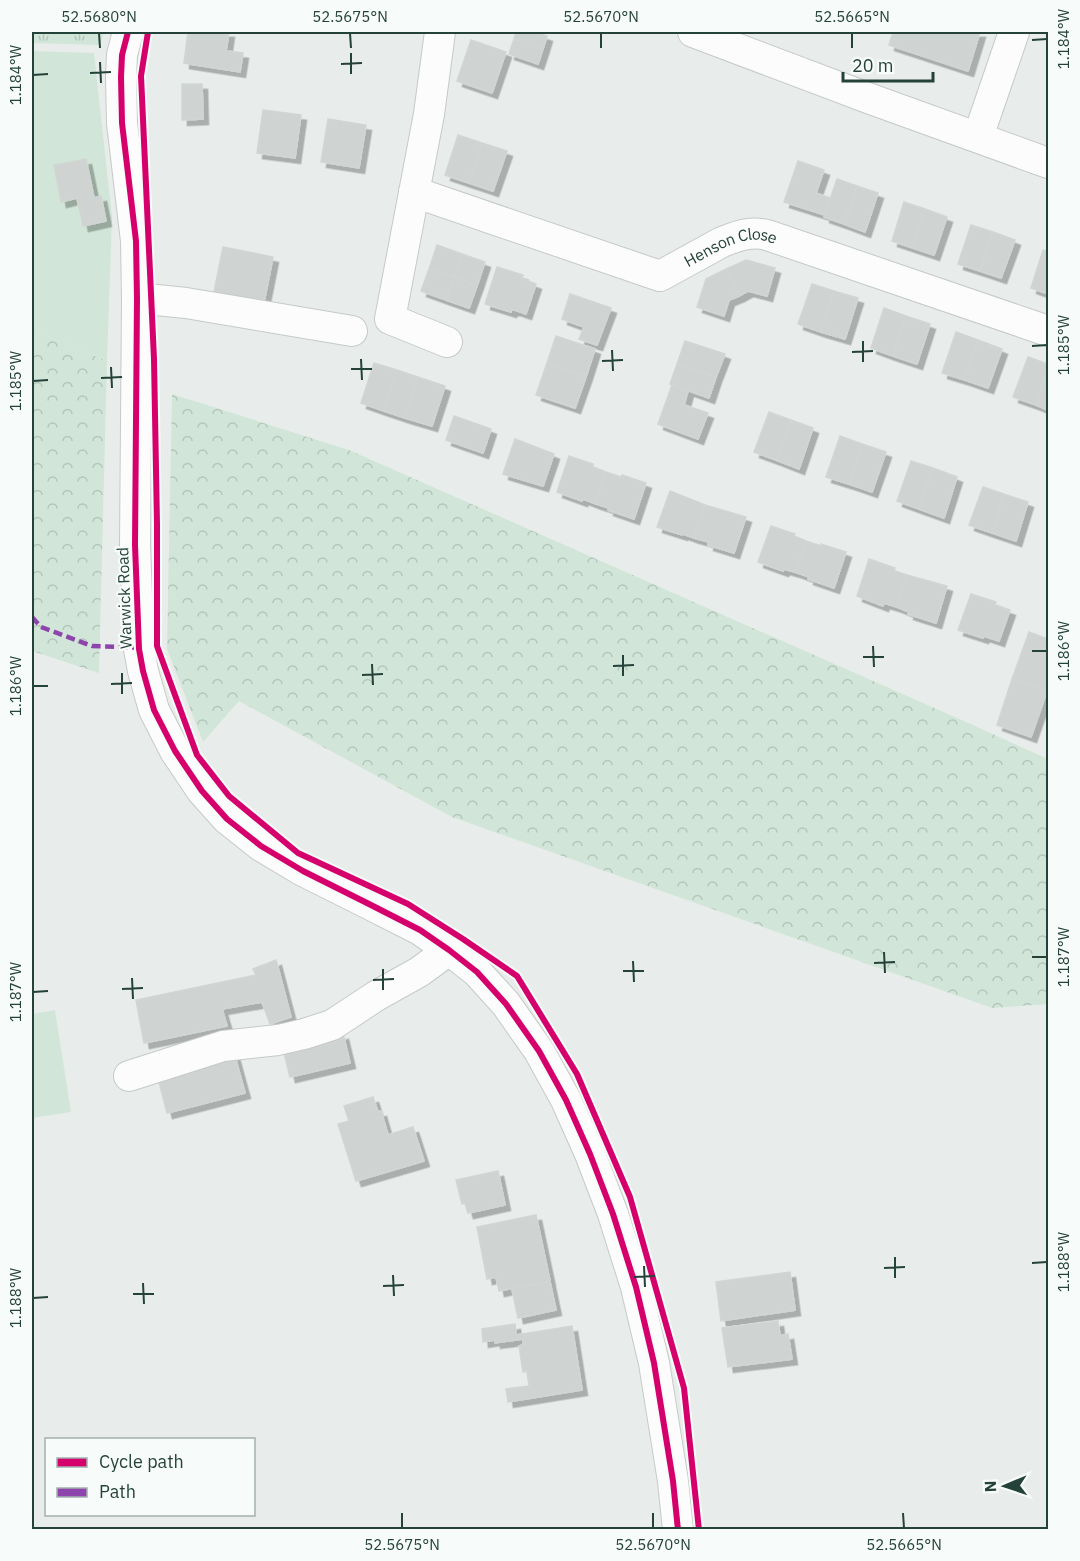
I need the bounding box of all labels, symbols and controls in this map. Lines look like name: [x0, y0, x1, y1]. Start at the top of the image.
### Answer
text: 52.5680°N: [61, 7, 137, 26]
text: 52.5675°N: [312, 7, 388, 26]
text: 52.5670°N: [563, 7, 639, 26]
text: 52.5665°N: [814, 7, 890, 26]
text: 1.184°W: [1054, 8, 1073, 69]
text: 1.184°W: [6, 44, 25, 105]
scale bar: [843, 45, 933, 83]
text: 20 m: [852, 54, 894, 77]
street label: Henson Close: [680, 223, 780, 271]
text: 1.185°W: [1054, 314, 1073, 375]
text: 1.185°W: [6, 350, 25, 411]
street label: Warwick Road: [112, 547, 136, 649]
text: 1.186°W: [1054, 620, 1073, 681]
text: 1.186°W: [6, 655, 25, 716]
text: 1.187°W: [1054, 926, 1073, 987]
text: 1.187°W: [6, 961, 25, 1022]
text: 1.188°W: [1054, 1231, 1073, 1292]
text: 1.188°W: [6, 1267, 25, 1328]
legend: [45, 1438, 255, 1516]
text: Cycle path: [99, 1450, 184, 1473]
north arrow: [975, 1456, 1035, 1516]
text: Path: [99, 1480, 136, 1503]
text: N: [980, 1480, 1000, 1493]
text: 52.5675°N: [364, 1535, 440, 1554]
text: 52.5670°N: [615, 1535, 691, 1554]
text: 52.5665°N: [866, 1535, 942, 1554]

